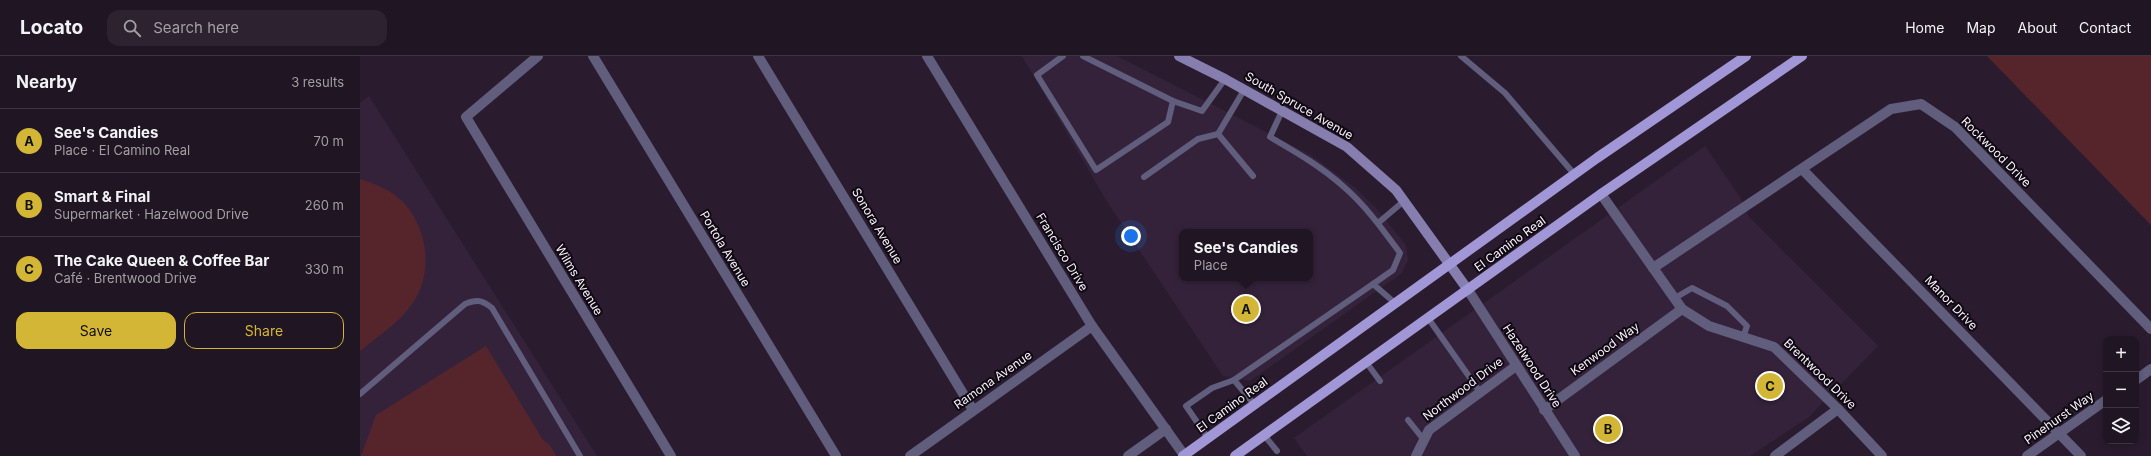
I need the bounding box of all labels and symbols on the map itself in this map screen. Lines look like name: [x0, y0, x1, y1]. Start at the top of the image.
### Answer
street label: South Spruce Avenue: [1242, 68, 1356, 143]
street label: Rockwood Drive: [1958, 114, 2034, 190]
street label: Sonora Avenue: [849, 185, 906, 266]
street label: Portola Avenue: [697, 208, 754, 289]
street label: Francisco Drive: [1033, 210, 1092, 293]
street label: El Camino Real: [1471, 213, 1548, 274]
your location: [1121, 226, 1141, 246]
street label: Wilms Avenue: [552, 242, 606, 318]
street label: Manor Drive: [1922, 272, 1981, 333]
pin: A: [1233, 294, 1259, 324]
street label: Kenwood Way: [1568, 319, 1642, 378]
street label: Hazelwood Drive: [1500, 321, 1565, 410]
street label: Brentwood Drive: [1781, 335, 1860, 412]
street label: Ramona Avenue: [951, 347, 1034, 412]
street label: Northwood Drive: [1420, 354, 1506, 424]
pin: C: [1757, 371, 1783, 401]
street label: El Camino Real: [1193, 374, 1270, 435]
street label: Pinehurst Way: [2021, 388, 2097, 447]
pin: B: [1595, 414, 1621, 444]

